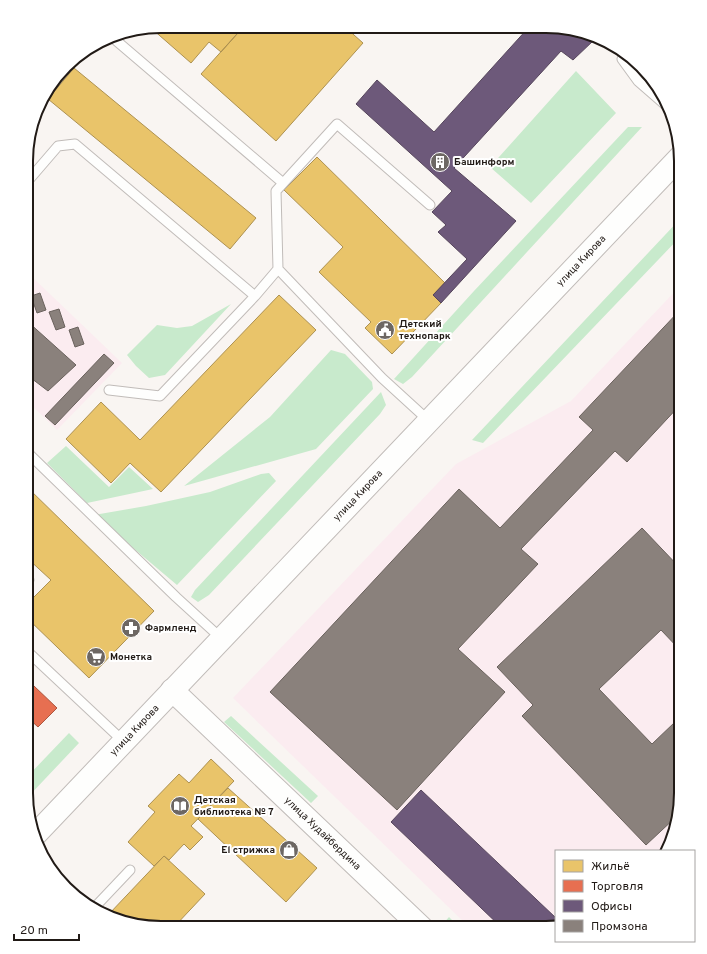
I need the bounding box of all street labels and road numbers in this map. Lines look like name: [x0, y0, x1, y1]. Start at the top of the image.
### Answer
street label: улица Кирова: [554, 232, 609, 289]
street label: улица Кирова: [330, 467, 385, 524]
street label: улица Кирова: [107, 702, 162, 759]
street label: улица Худайбердина: [282, 794, 364, 873]

